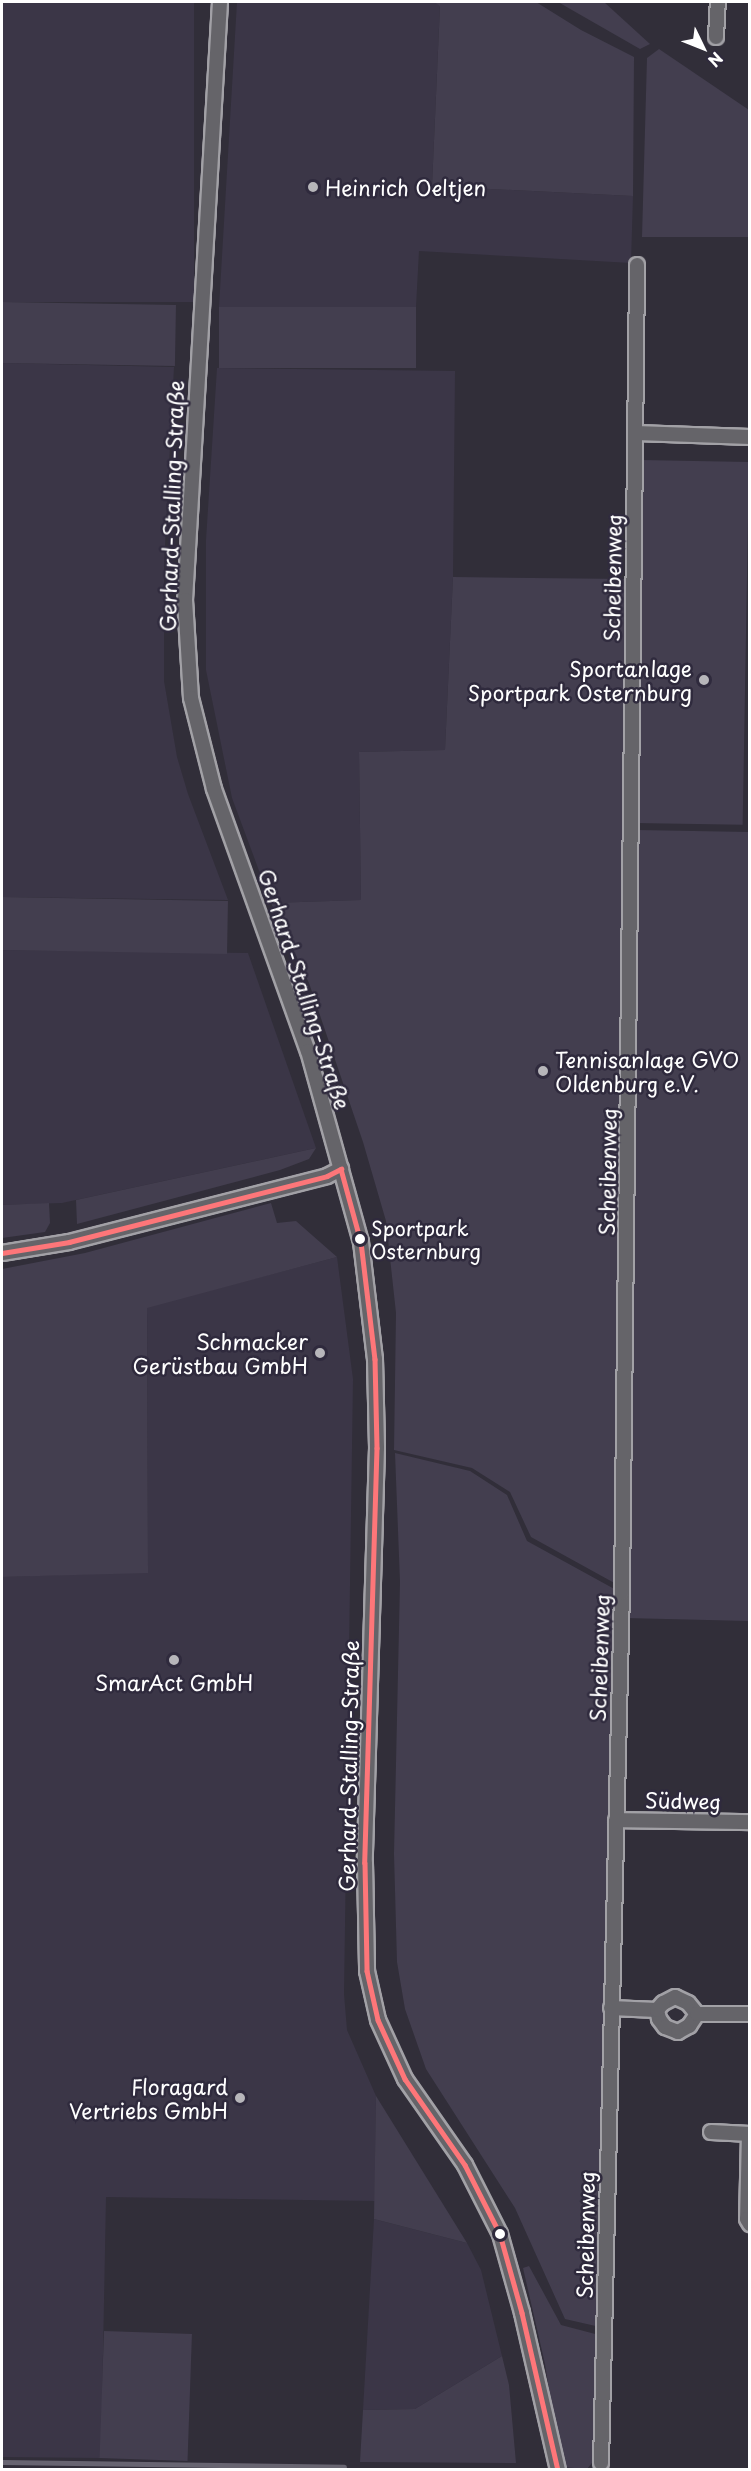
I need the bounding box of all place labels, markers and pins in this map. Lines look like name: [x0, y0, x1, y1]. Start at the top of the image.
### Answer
place label: Heinrich Oeltjen: [325, 174, 486, 200]
marker: Heinrich Oeltjen: [306, 180, 320, 194]
place label: Sportanlage Sportpark Osternburg: [467, 655, 692, 705]
marker: Sportanlage Sportpark Osternburg: [697, 673, 711, 687]
place label: Tennisanlage GVO Oldenburg e.V.: [555, 1046, 741, 1096]
marker: Tennisanlage GVO Oldenburg e.V.: [536, 1064, 550, 1078]
place label: Sportpark Osternburg: [371, 1216, 481, 1263]
marker: Sportpark Osternburg: [354, 1233, 366, 1245]
place label: Schmacker Gerüstbau GmbH: [130, 1328, 308, 1378]
marker: Schmacker Gerüstbau GmbH: [313, 1346, 327, 1360]
marker: SmarAct GmbH: [167, 1653, 181, 1667]
place label: SmarAct GmbH: [94, 1669, 254, 1695]
place label: Floragard Vertriebs GmbH: [69, 2073, 228, 2123]
marker: Floragard Vertriebs GmbH: [233, 2091, 247, 2105]
unlabelled marker: [494, 2228, 506, 2240]

